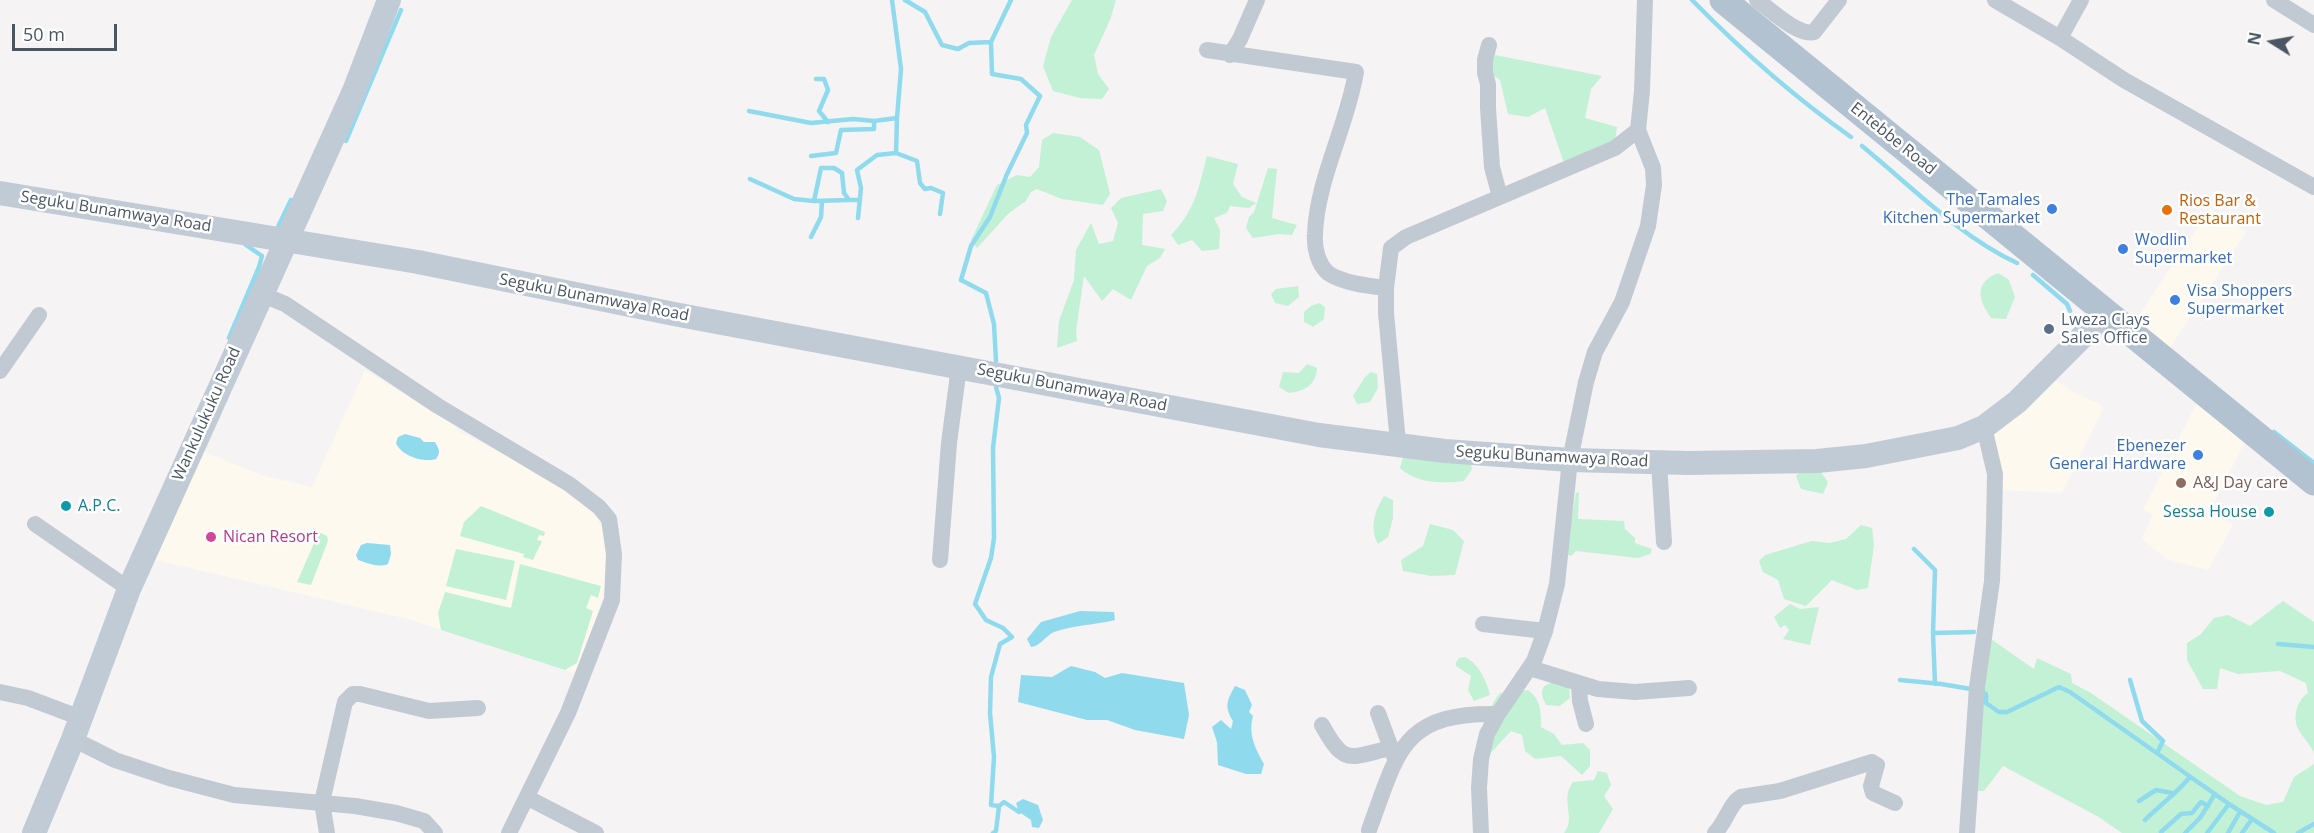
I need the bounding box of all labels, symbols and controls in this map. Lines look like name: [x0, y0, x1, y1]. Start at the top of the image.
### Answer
scale bar: [15, 12, 120, 50]
north arrow: [2242, 12, 2302, 72]
text: 50 m: [23, 22, 65, 46]
text: N: [2242, 30, 2266, 47]
street label: Entebbe Road: [1846, 99, 1940, 179]
street label: Seguku Bunamwaya Road: [19, 187, 213, 237]
place label: The Tamales Kitchen Supermarket: [1883, 190, 2040, 228]
place label: Rios Bar & Restaurant: [2179, 191, 2261, 229]
marker: The Tamales Kitchen Supermarket: [2045, 202, 2059, 216]
marker: Rios Bar & Restaurant: [2160, 203, 2174, 217]
place label: Wodlin Supermarket: [2135, 230, 2232, 268]
marker: Wodlin Supermarket: [2116, 242, 2130, 256]
street label: Seguku Bunamwaya Road: [498, 270, 690, 326]
place label: Visa Shoppers Supermarket: [2187, 281, 2292, 319]
marker: Visa Shoppers Supermarket: [2168, 293, 2182, 307]
place label: Lweza Clays Sales Office: [2061, 310, 2150, 348]
marker: Lweza Clays Sales Office: [2042, 322, 2056, 336]
street label: Wankulukuku Road: [169, 344, 245, 484]
street label: Seguku Bunamwaya Road: [976, 360, 1168, 416]
place label: Ebenezer General Hardware: [2049, 436, 2186, 474]
street label: Seguku Bunamwaya Road: [1455, 442, 1649, 472]
marker: Ebenezer General Hardware: [2191, 448, 2205, 462]
place label: A&J Day care: [2193, 473, 2288, 493]
marker: A&J Day care: [2174, 476, 2188, 490]
place label: A.P.C.: [78, 496, 120, 516]
marker: A.P.C.: [59, 499, 73, 513]
place label: Sessa House: [2163, 502, 2257, 522]
marker: Sessa House: [2262, 505, 2276, 519]
place label: Nican Resort: [223, 527, 318, 547]
marker: Nican Resort: [204, 530, 218, 544]

